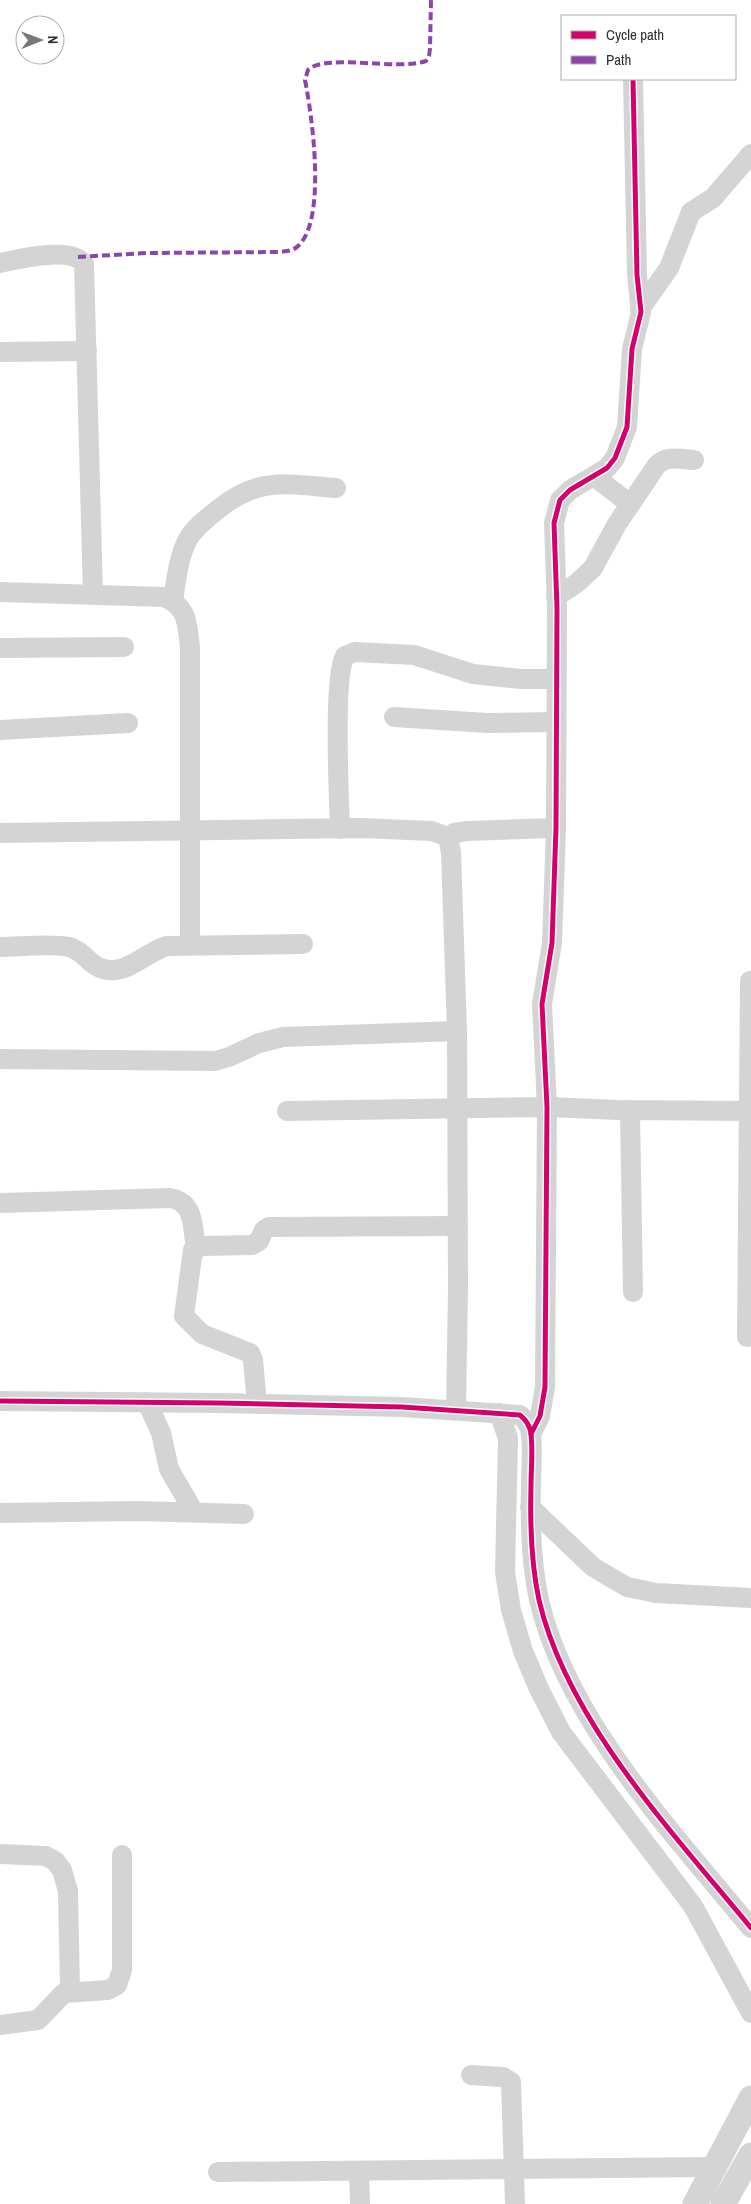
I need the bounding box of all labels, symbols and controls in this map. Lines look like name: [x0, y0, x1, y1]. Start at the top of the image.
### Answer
north arrow: [15, 15, 65, 65]
legend: [561, 15, 736, 80]
text: Cycle path: [606, 24, 664, 45]
text: N: [44, 35, 62, 44]
text: Path: [606, 49, 631, 70]

